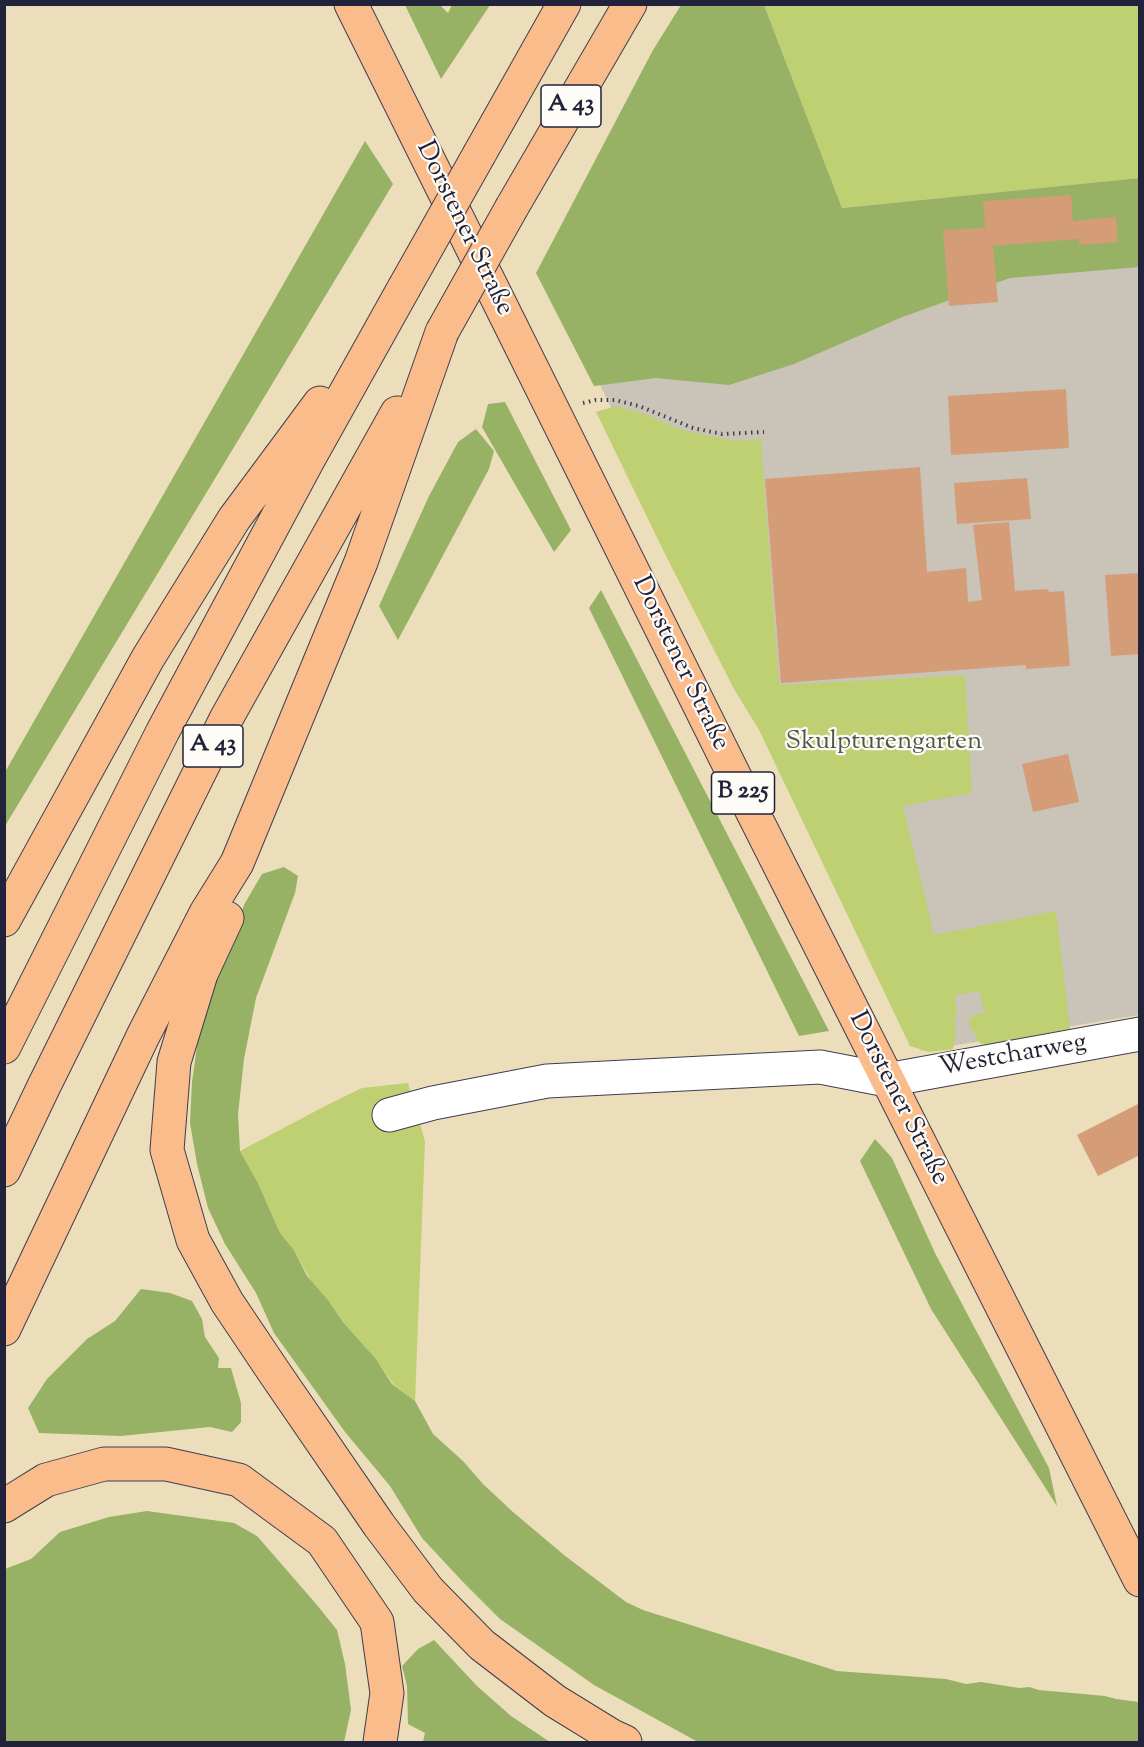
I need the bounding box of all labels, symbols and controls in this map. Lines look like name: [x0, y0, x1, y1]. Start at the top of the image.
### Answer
road number: A 43: [541, 85, 601, 127]
street label: Dorstener Straße: [407, 137, 519, 321]
street label: Dorstener Straße: [623, 572, 735, 756]
road number: A 43: [183, 725, 243, 767]
park label: Skulpturengarten: [786, 728, 982, 760]
road number: B 225: [712, 772, 774, 814]
street label: Dorstener Straße: [840, 1007, 954, 1191]
street label: Westcharweg: [937, 1029, 1089, 1085]

